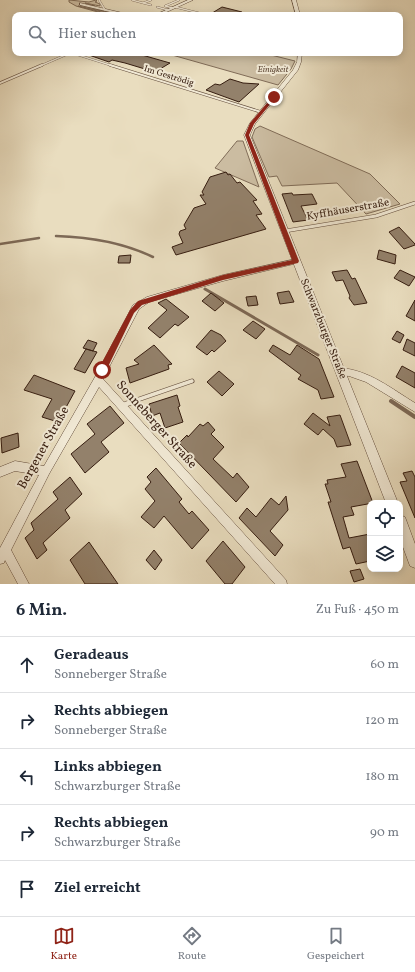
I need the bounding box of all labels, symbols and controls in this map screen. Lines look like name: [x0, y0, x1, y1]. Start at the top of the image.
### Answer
search box: [12, 12, 403, 56]
icon: search: [26, 23, 48, 45]
text: Hier suchen: [58, 24, 136, 45]
street label: Im Geströdig: [142, 62, 196, 90]
park label: Einigkeit: [258, 63, 290, 76]
route end: [265, 88, 283, 106]
street label: Kyffhäuserstraße: [305, 195, 391, 225]
street label: Schwarzburger Straße: [296, 276, 350, 382]
route start: [93, 361, 111, 379]
street label: Sonneberger Straße: [112, 377, 200, 473]
street label: Bergener Straße: [14, 403, 74, 493]
map controls: [367, 500, 403, 572]
button: locate: [367, 500, 403, 536]
button: layers: [367, 536, 403, 572]
text: 6 Min.: [16, 599, 67, 622]
text: Zu Fuß · 450 m: [316, 601, 399, 619]
text: Geradeaus: [54, 645, 129, 666]
icon: ahead: [16, 654, 38, 676]
text: 60 m: [371, 656, 399, 674]
text: Sonneberger Straße: [54, 666, 167, 684]
text: Rechts abbiegen: [54, 701, 169, 722]
icon: right: [16, 710, 38, 732]
text: 120 m: [365, 712, 399, 730]
text: Sonneberger Straße: [54, 722, 167, 740]
text: Links abbiegen: [54, 757, 162, 778]
icon: left: [16, 766, 38, 788]
text: 180 m: [365, 768, 399, 786]
text: Schwarzburger Straße: [54, 778, 181, 796]
text: Rechts abbiegen: [54, 813, 169, 834]
icon: right: [16, 822, 38, 844]
text: 90 m: [370, 824, 399, 842]
text: Schwarzburger Straße: [54, 834, 181, 852]
icon: arrive: [16, 878, 38, 900]
text: Ziel erreicht: [54, 878, 141, 899]
tab: Karte: [50, 925, 77, 964]
tab: Route: [178, 925, 206, 964]
tab: Gespeichert: [307, 925, 365, 964]

